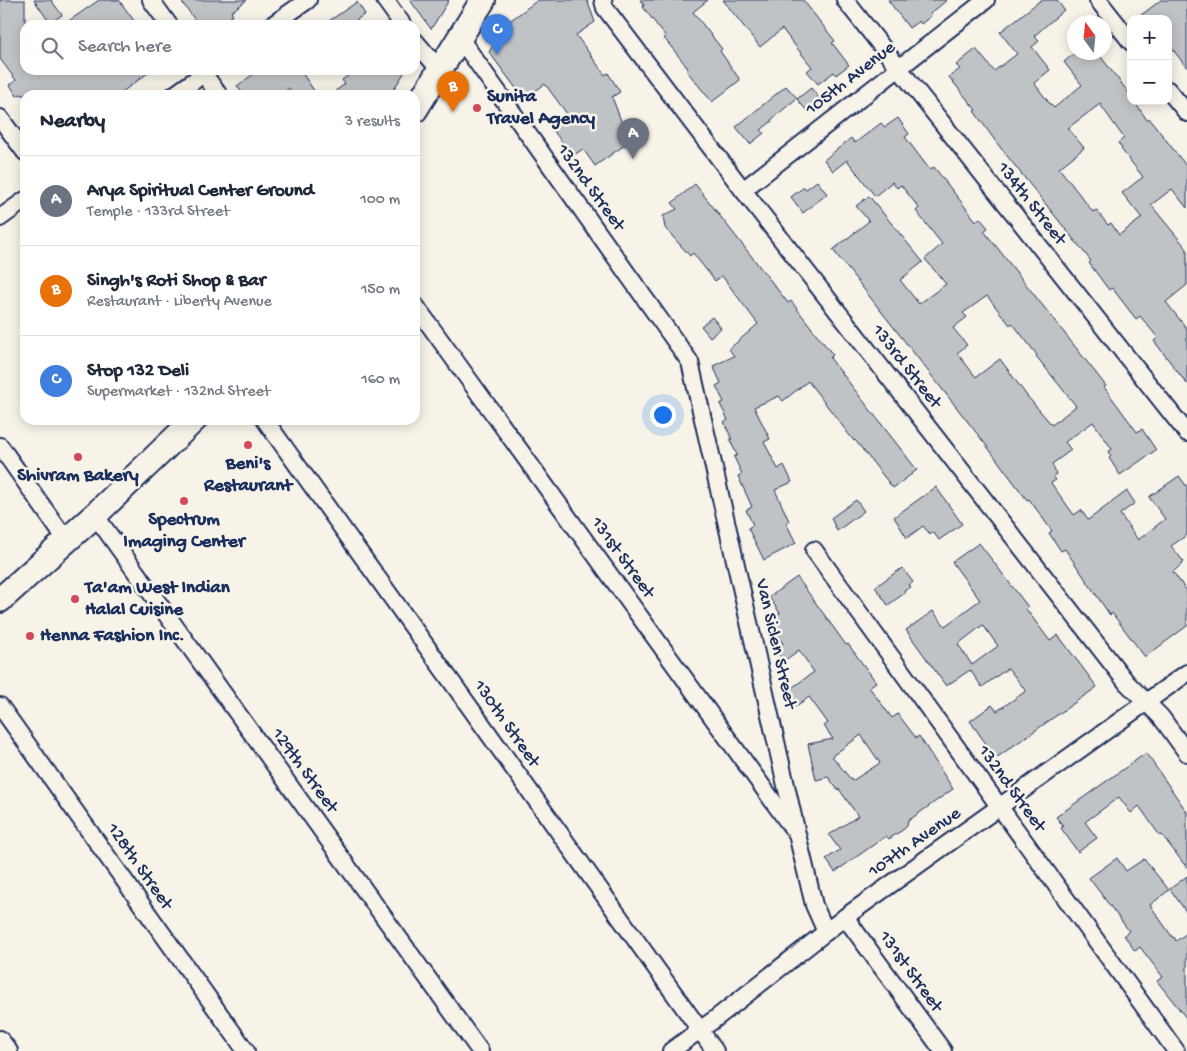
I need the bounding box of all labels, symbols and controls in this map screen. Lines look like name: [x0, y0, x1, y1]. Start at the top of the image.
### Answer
pin: C: [481, 14, 513, 55]
north arrow: [1067, 15, 1112, 60]
map controls: [1127, 15, 1172, 105]
button: +: [1127, 15, 1172, 60]
search box: [20, 20, 420, 75]
icon: search: [38, 34, 66, 62]
text: Search here: [78, 36, 172, 59]
street label: 105th Avenue: [801, 37, 901, 122]
button: −: [1127, 60, 1172, 105]
pin: B: [437, 71, 469, 112]
place label: Sunita Travel Agency: [485, 86, 596, 131]
marker: Sunita Travel Agency: [471, 102, 483, 114]
text: Nearby: [40, 110, 105, 135]
text: 3 results: [345, 113, 400, 132]
pin: A: [617, 118, 649, 159]
street label: 132nd Street: [550, 139, 631, 238]
street label: 134th Street: [991, 157, 1072, 252]
text: Arya Spiritual Center Ground: [87, 180, 314, 203]
text: A: [51, 191, 61, 210]
text: 100 m: [360, 191, 400, 210]
text: Temple · 133rd Street: [87, 203, 230, 222]
text: Singh's Roti Shop & Bar: [87, 270, 265, 293]
text: B: [52, 281, 60, 300]
text: 150 m: [361, 281, 400, 300]
text: Restaurant · Liberty Avenue: [87, 293, 272, 312]
street label: 133rd Street: [865, 320, 947, 415]
text: Stop 132 Deli: [87, 360, 189, 383]
text: C: [52, 371, 60, 390]
text: 160 m: [361, 371, 400, 390]
text: Supermarket · 132nd Street: [87, 383, 270, 402]
your location: [650, 402, 676, 428]
marker: Beni's Restaurant: [242, 439, 254, 451]
marker: Shivram Bakery: [72, 451, 84, 463]
place label: Beni's Restaurant: [203, 453, 294, 498]
place label: Shivram Bakery: [17, 465, 139, 488]
marker: Spectrum Imaging Center: [178, 495, 190, 507]
place label: Spectrum Imaging Center: [123, 509, 247, 554]
street label: 131st Street: [584, 512, 661, 605]
street label: Van Siclen Street: [749, 576, 802, 713]
place label: Ta'am West Indian Halal Cuisine: [83, 577, 231, 622]
marker: Ta'am West Indian Halal Cuisine: [69, 593, 81, 605]
place label: Henna Fashion Inc.: [40, 625, 185, 648]
marker: Henna Fashion Inc.: [24, 630, 36, 642]
street label: 130th Street: [467, 675, 546, 774]
street label: 129th Street: [265, 723, 344, 820]
street label: 132nd Street: [971, 740, 1052, 839]
street label: 107th Avenue: [863, 803, 966, 884]
street label: 128th Street: [100, 818, 179, 917]
street label: 131st Street: [872, 926, 949, 1019]

